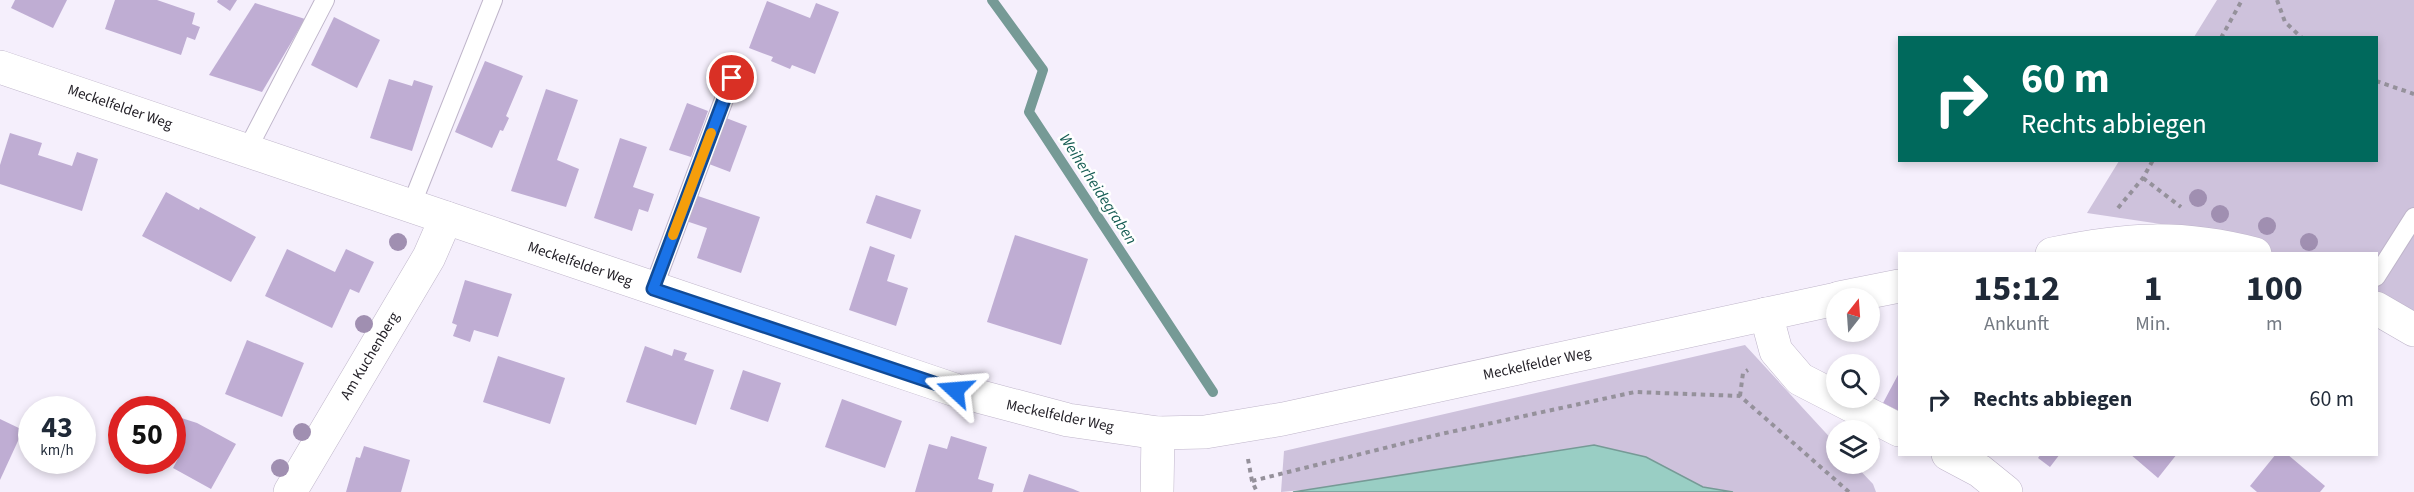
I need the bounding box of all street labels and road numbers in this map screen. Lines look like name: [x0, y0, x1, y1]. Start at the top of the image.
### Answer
street label: Meckelfelder Weg: [65, 79, 176, 135]
street label: Meckelfelder Weg: [525, 236, 636, 292]
street label: Am Kuchenberg: [335, 308, 405, 404]
street label: Meckelfelder Weg: [1481, 342, 1593, 386]
street label: Meckelfelder Weg: [1004, 394, 1116, 438]

